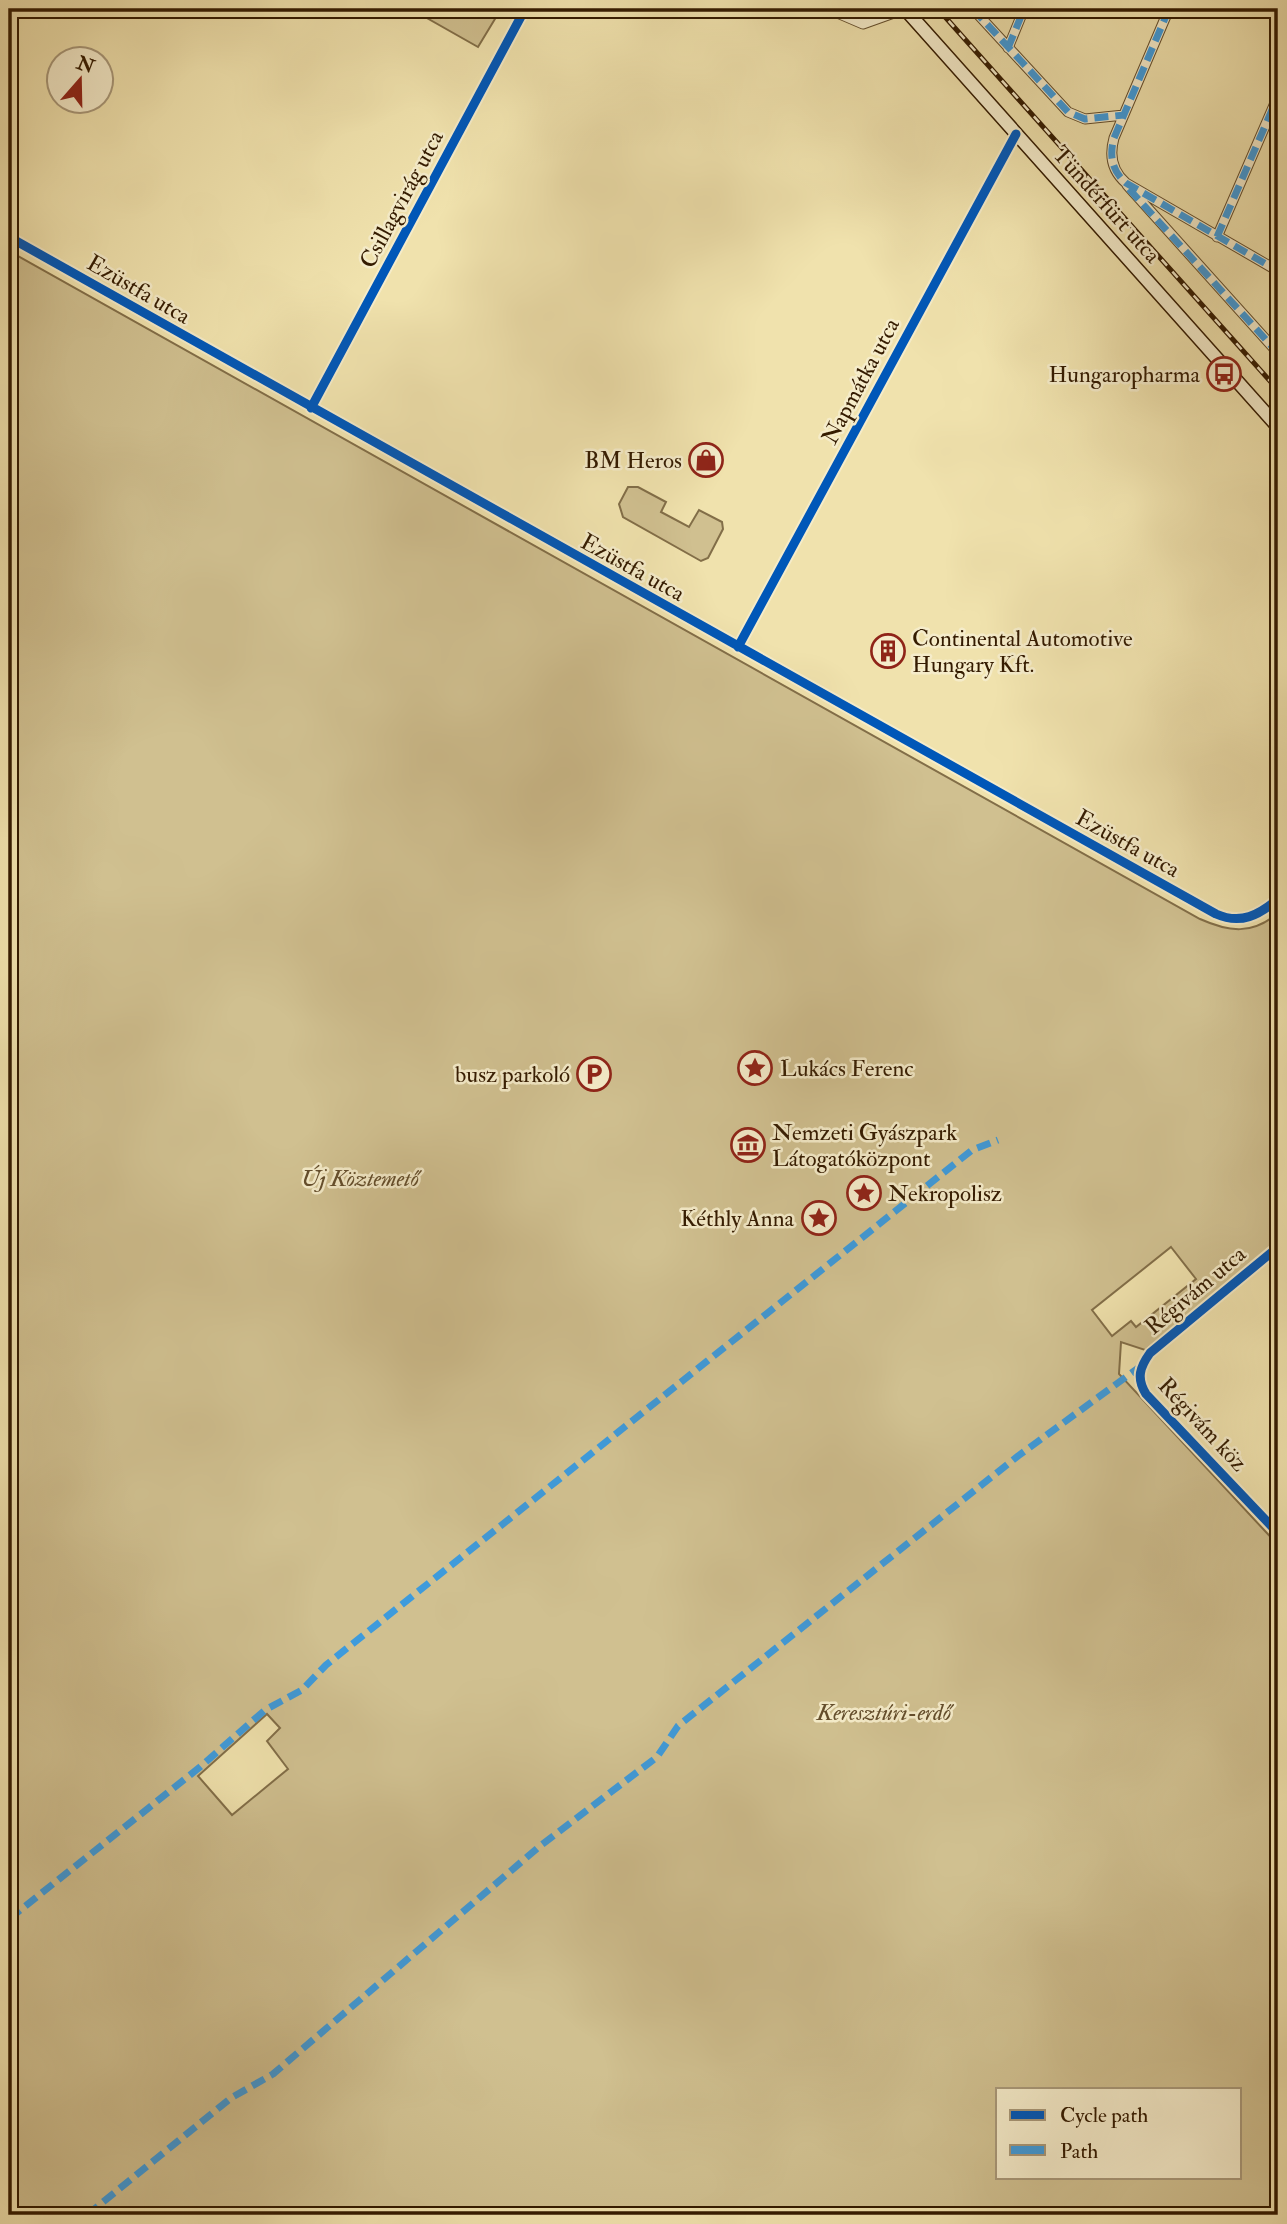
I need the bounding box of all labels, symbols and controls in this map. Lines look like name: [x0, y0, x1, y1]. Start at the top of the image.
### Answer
north arrow: [46, 46, 116, 116]
text: N: [72, 50, 98, 79]
street label: Csillagvirág utca: [353, 125, 450, 273]
street label: Tündérfürt utca: [1046, 140, 1167, 269]
street label: Ezüstfa utca: [82, 248, 196, 331]
street label: Napmátka utca: [815, 313, 907, 450]
bus stop icon: Hungaropharma: [1205, 355, 1243, 393]
place label: Hungaropharma: [1048, 360, 1201, 390]
shop icon: BM Heros: [687, 441, 725, 479]
place label: BM Heros: [584, 446, 682, 475]
street label: Ezüstfa utca: [576, 527, 690, 608]
place label: Continental Automotive Hungary Kft.: [912, 624, 1133, 679]
building icon: Continental Automotive Hungary Kft.: [869, 632, 907, 670]
street label: Ezüstfa utca: [1071, 803, 1185, 884]
place icon: Lukács Ferenc: [736, 1049, 774, 1087]
place label: Lukács Ferenc: [780, 1054, 914, 1083]
parking icon: busz parkoló: [575, 1055, 613, 1093]
place label: busz parkoló: [455, 1060, 570, 1090]
place label: Nemzeti Gyászpark Látogatóközpont: [772, 1118, 957, 1174]
museum icon: Nemzeti Gyászpark Látogatóközpont: [729, 1126, 767, 1164]
park label: Új Köztemető: [301, 1164, 423, 1193]
place icon: Nekropolisz: [845, 1174, 883, 1212]
place label: Nekropolisz: [888, 1179, 1002, 1209]
place icon: Kéthly Anna: [800, 1199, 838, 1237]
place label: Kéthly Anna: [681, 1204, 795, 1233]
street label: Régivám utca: [1139, 1239, 1252, 1341]
street label: Régivám köz: [1152, 1371, 1253, 1477]
park label: Keresztúri-erdő: [816, 1698, 955, 1727]
legend: [996, 2088, 1242, 2178]
text: Cycle path: [1060, 2102, 1148, 2129]
text: Path: [1060, 2138, 1098, 2165]

